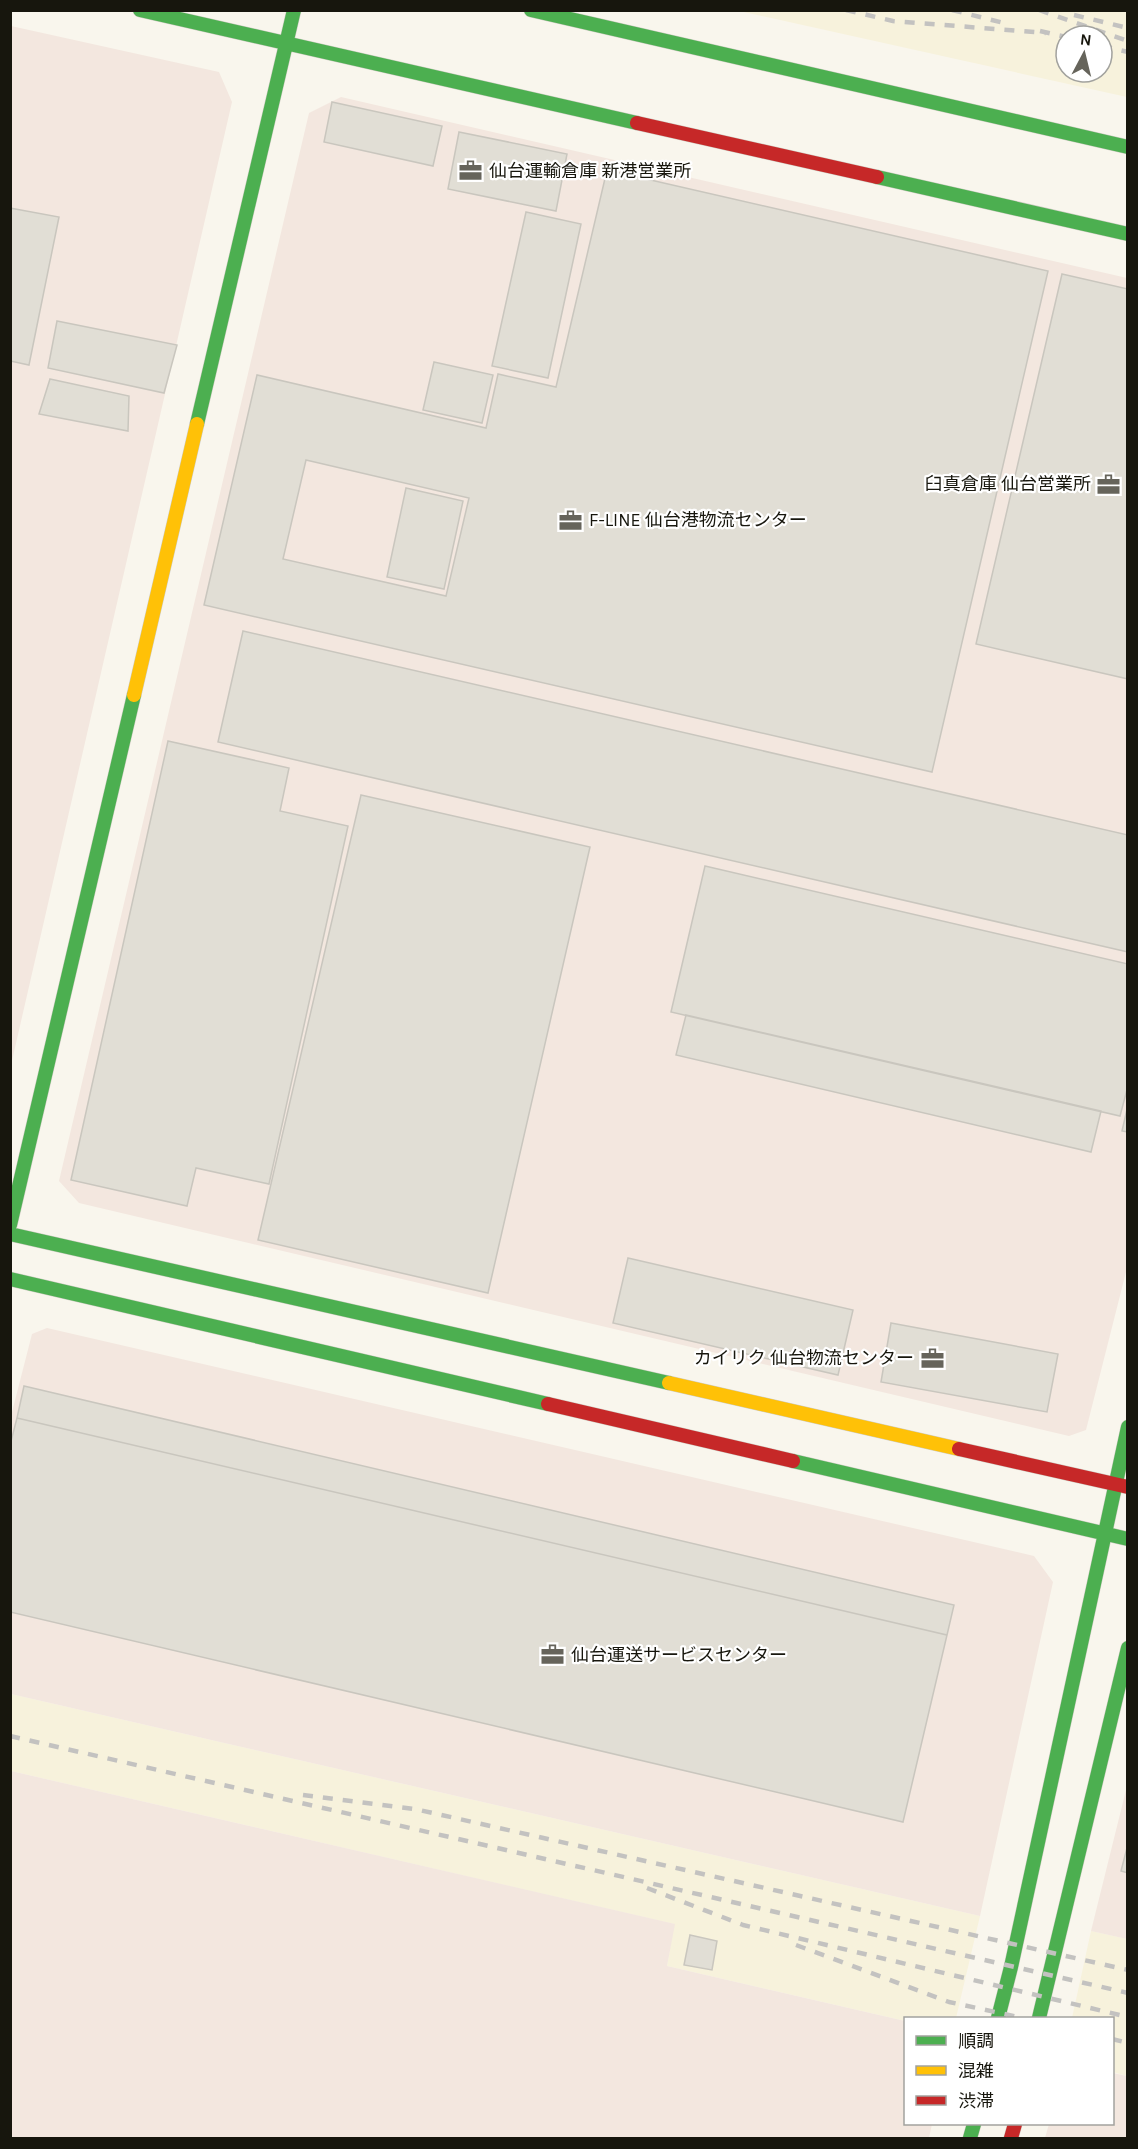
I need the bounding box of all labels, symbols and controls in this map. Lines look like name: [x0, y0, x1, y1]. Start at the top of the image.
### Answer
north arrow: [1054, 24, 1114, 84]
text: N: [1079, 29, 1093, 50]
office icon: 仙台運輸倉庫 新港営業所: [458, 158, 484, 184]
place label: 仙台運輸倉庫 新港営業所: [489, 160, 691, 182]
office icon: 臼真倉庫 仙台営業所: [1096, 471, 1122, 497]
place label: 臼真倉庫 仙台営業所: [925, 473, 1091, 495]
office icon: F-LINE 仙台港物流センター: [558, 507, 584, 533]
place label: F-LINE 仙台港物流センター: [589, 509, 807, 531]
office icon: カイリク 仙台物流センター: [919, 1345, 945, 1371]
place label: カイリク 仙台物流センター: [694, 1347, 914, 1369]
office icon: 仙台運送サービスセンター: [540, 1642, 566, 1668]
place label: 仙台運送サービスセンター: [571, 1644, 787, 1666]
legend: [904, 2017, 1114, 2125]
text: 順調: [958, 2030, 994, 2052]
text: 混雑: [958, 2060, 994, 2082]
text: 渋滞: [958, 2090, 994, 2112]

